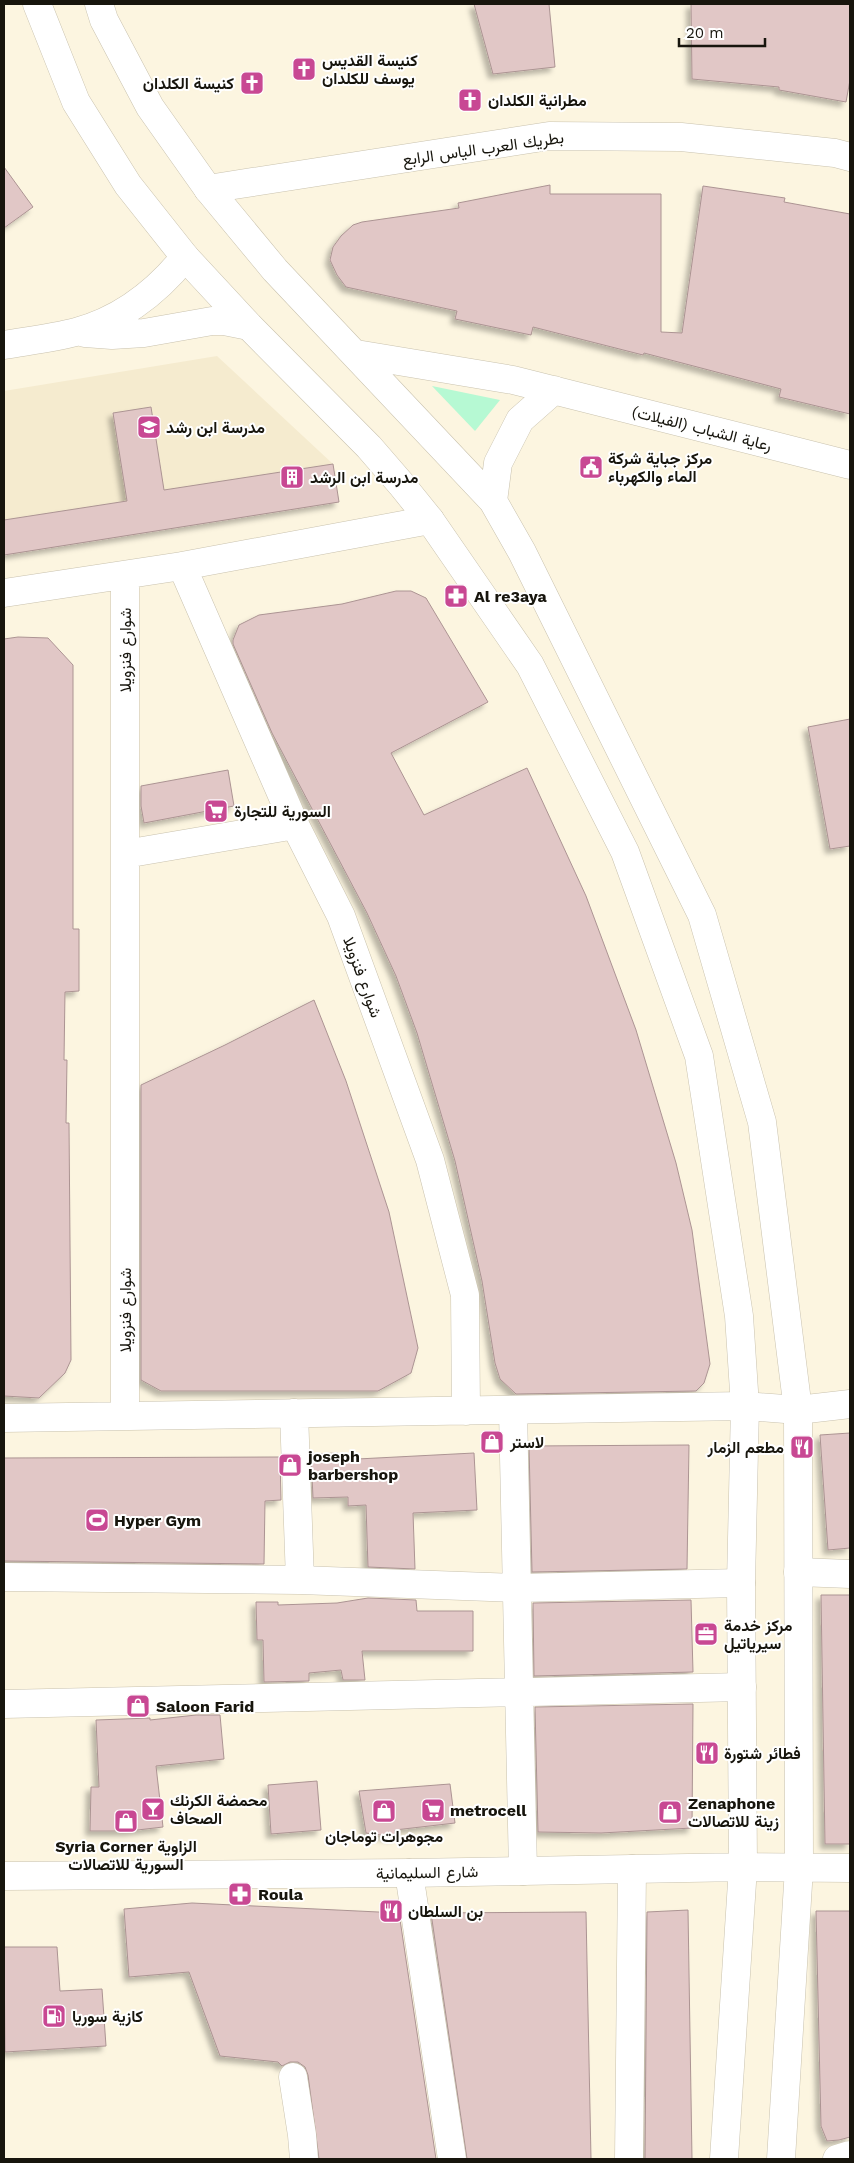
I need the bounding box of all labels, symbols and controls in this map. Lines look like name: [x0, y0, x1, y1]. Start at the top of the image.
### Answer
scale bar: [679, 15, 765, 47]
text: 20 m: [686, 24, 724, 42]
place label: كنيسة القديس يوسف للكلدان: [322, 51, 418, 89]
church icon: كنيسة القديس يوسف للكلدان: [291, 56, 317, 82]
church icon: كنيسة الكلدان: [239, 70, 265, 96]
place label: كنيسة الكلدان: [143, 74, 234, 93]
church icon: مطرانية الكلدان: [457, 87, 483, 113]
place label: مطرانية الكلدان: [488, 91, 587, 111]
street label: بطريك العرب الياس الرابع: [401, 128, 565, 171]
street label: رعاية الشباب (الفيلات): [630, 402, 774, 456]
school or university icon: مدرسة ابن رشد: [136, 414, 162, 440]
place label: مدرسة ابن رشد: [166, 418, 265, 438]
place label: مركز جباية شركة الماء والكهرباء: [608, 449, 712, 487]
public building icon: مركز جباية شركة الماء والكهرباء: [578, 454, 604, 480]
building icon: مدرسة ابن الرشد: [279, 464, 305, 490]
place label: مدرسة ابن الرشد: [310, 468, 419, 488]
pharmacy icon: Al re3aya: [443, 583, 469, 609]
place label: Al re3aya: [474, 587, 548, 606]
street label: شوارع فنزويلا: [116, 608, 137, 692]
supermarket icon: السورية للتجارة: [203, 798, 229, 824]
place label: السورية للتجارة: [234, 802, 331, 822]
street label: شوارع فنزويلا: [337, 934, 386, 1021]
street label: شوارع فنزويلا: [116, 1268, 137, 1352]
shop icon: لاستر: [479, 1429, 505, 1455]
place label: لاستر: [509, 1433, 544, 1453]
restaurant icon: مطعم الزمار: [789, 1434, 815, 1460]
place label: مطعم الزمار: [707, 1438, 784, 1458]
place label: joseph barbershop: [306, 1447, 398, 1484]
shop icon: joseph barbershop: [277, 1452, 303, 1478]
sports icon: Hyper Gym: [84, 1507, 110, 1533]
place label: Hyper Gym: [114, 1511, 201, 1530]
place label: مركز خدمة سيرياتيل: [724, 1616, 793, 1654]
office icon: مركز خدمة سيرياتيل: [693, 1621, 719, 1647]
shop icon: Saloon Farid: [125, 1693, 151, 1719]
place label: Saloon Farid: [156, 1697, 254, 1716]
restaurant icon: فطائر شتورة: [694, 1740, 720, 1766]
place label: فطائر شتورة: [724, 1744, 801, 1764]
place label: محمضة الكرنك الصحاف: [170, 1791, 268, 1828]
place label: Zenaphone زينة للاتصالات: [688, 1794, 779, 1832]
bar icon: محمضة الكرنك الصحاف: [140, 1796, 166, 1822]
supermarket icon: metrocell: [420, 1797, 446, 1823]
shop icon: مجوهرات توماجان: [371, 1798, 397, 1824]
shop icon: Zenaphone زينة للاتصالات: [657, 1799, 683, 1825]
place label: metrocell: [450, 1801, 527, 1820]
shop icon: Syria Corner الزاوية السورية للاتصالات: [113, 1808, 139, 1834]
place label: مجوهرات توماجان: [325, 1827, 443, 1847]
place label: Syria Corner الزاوية السورية للاتصالات: [55, 1837, 197, 1875]
street label: شارع السليمانية: [376, 1862, 478, 1885]
pharmacy icon: Roula: [227, 1881, 253, 1907]
place label: Roula: [258, 1885, 304, 1904]
restaurant icon: بن السلطان: [378, 1898, 404, 1924]
place label: بن السلطان: [408, 1902, 483, 1921]
fuel station icon: كازية سوريا: [41, 2003, 67, 2029]
place label: كازية سوريا: [72, 2007, 143, 2027]

